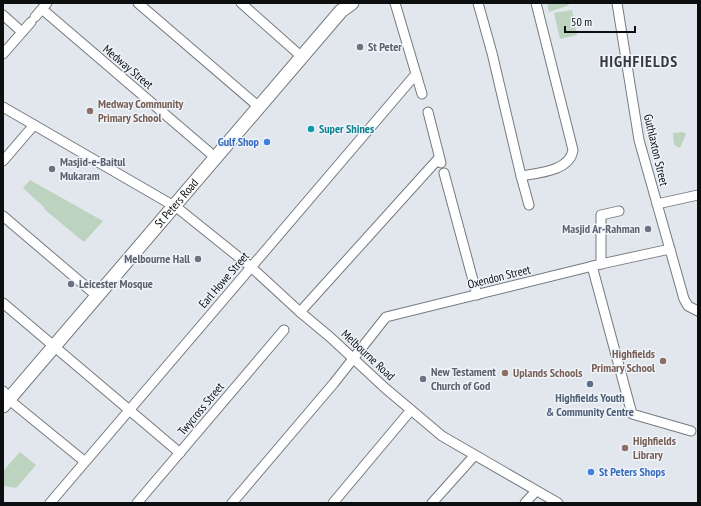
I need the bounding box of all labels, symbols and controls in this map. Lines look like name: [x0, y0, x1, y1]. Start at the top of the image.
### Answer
scale bar: [565, 8, 635, 34]
text: 50 m: [571, 14, 592, 29]
place label: St Peter: [368, 39, 402, 54]
street label: Medway Street: [100, 41, 157, 92]
marker: St Peter: [355, 42, 365, 52]
district label: HIGHFIELDS: [600, 51, 678, 71]
place label: Medway Community Primary School: [98, 96, 183, 125]
marker: Medway Community Primary School: [85, 106, 95, 116]
street label: Guthlaxton Street: [641, 112, 672, 188]
place label: Super Shines: [319, 121, 374, 136]
marker: Super Shines: [306, 124, 316, 134]
place label: Gulf Shop: [218, 134, 260, 149]
marker: Gulf Shop: [262, 137, 272, 147]
place label: Masjid-e-Baitul Mukaram: [60, 154, 126, 183]
marker: Masjid-e-Baitul Mukaram: [47, 164, 57, 174]
street label: St Peters Road: [151, 175, 201, 230]
place label: Masjid Ar-Rahman: [562, 221, 640, 236]
marker: Masjid Ar-Rahman: [643, 224, 653, 234]
street label: Earl Howe Street: [195, 248, 253, 311]
place label: Melbourne Hall: [124, 251, 190, 266]
marker: Melbourne Hall: [193, 254, 203, 264]
street label: Oxendon Street: [466, 261, 533, 292]
place label: Leicester Mosque: [79, 276, 153, 291]
marker: Leicester Mosque: [66, 279, 76, 289]
street label: Melbourne Road: [339, 326, 398, 383]
place label: Highfields Primary School: [592, 346, 655, 375]
marker: Highfields Primary School: [658, 356, 668, 366]
place label: New Testament Church of God: [431, 364, 496, 393]
place label: Uplands Schools: [513, 365, 582, 380]
marker: Uplands Schools: [500, 368, 510, 378]
marker: New Testament Church of God: [418, 374, 428, 384]
street label: Twycross Street: [174, 379, 227, 438]
marker: Highfields Youth & Community Centre: [585, 379, 595, 389]
place label: Highfields Youth & Community Centre: [546, 390, 634, 419]
place label: Highfields Library: [633, 433, 676, 462]
marker: Highfields Library: [620, 443, 630, 453]
place label: St Peters Shops: [599, 464, 665, 479]
marker: St Peters Shops: [586, 467, 596, 477]

